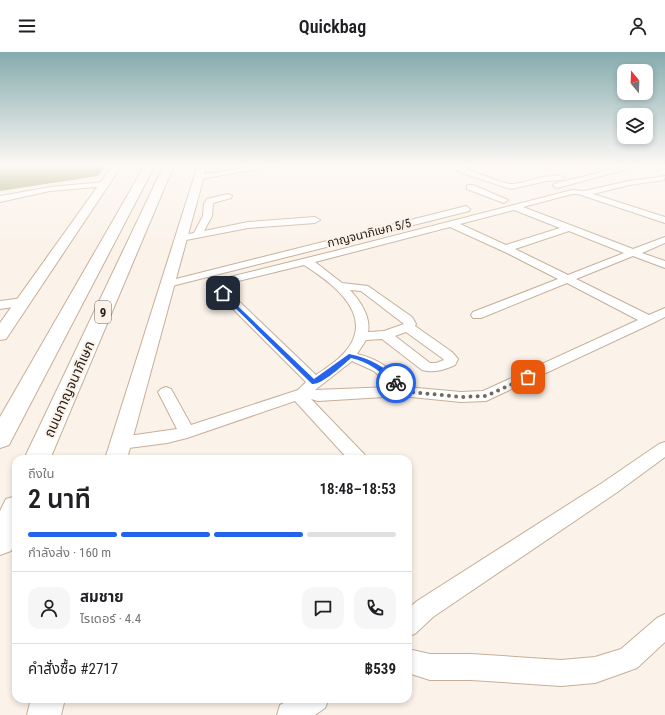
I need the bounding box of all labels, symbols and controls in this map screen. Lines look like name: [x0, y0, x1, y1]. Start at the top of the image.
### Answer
icon: menu: [16, 15, 38, 37]
icon: person: [627, 15, 649, 37]
text: Quickbag: [299, 16, 366, 37]
north arrow: [617, 64, 653, 100]
map controls: [617, 64, 653, 144]
button: layers: [617, 108, 653, 144]
street label: กาญจนาภิเษก 5/5: [326, 216, 413, 250]
pin: [206, 276, 240, 310]
icon: home: [212, 282, 234, 304]
road number: 9: [95, 301, 111, 323]
street label: ถนนกาญจนาภิเษก: [41, 338, 97, 440]
pin: [511, 360, 545, 394]
courier: [376, 363, 416, 403]
icon: bag: [517, 366, 539, 388]
icon: bike: [385, 372, 407, 394]
text: ถึงใน: [28, 466, 54, 481]
text: 18:48–18:53: [319, 480, 396, 498]
text: 2 นาที: [28, 484, 91, 514]
text: กำลังส่ง · 160 m: [28, 545, 111, 560]
button: person: [28, 587, 70, 629]
button: chat: [302, 587, 344, 629]
button: phone: [354, 587, 396, 629]
text: สมชาย: [80, 588, 124, 606]
text: ไรเดอร์ · 4.4: [80, 611, 141, 626]
text: คำสั่งซื้อ #2717: [28, 660, 118, 678]
text: ฿539: [365, 660, 396, 678]

